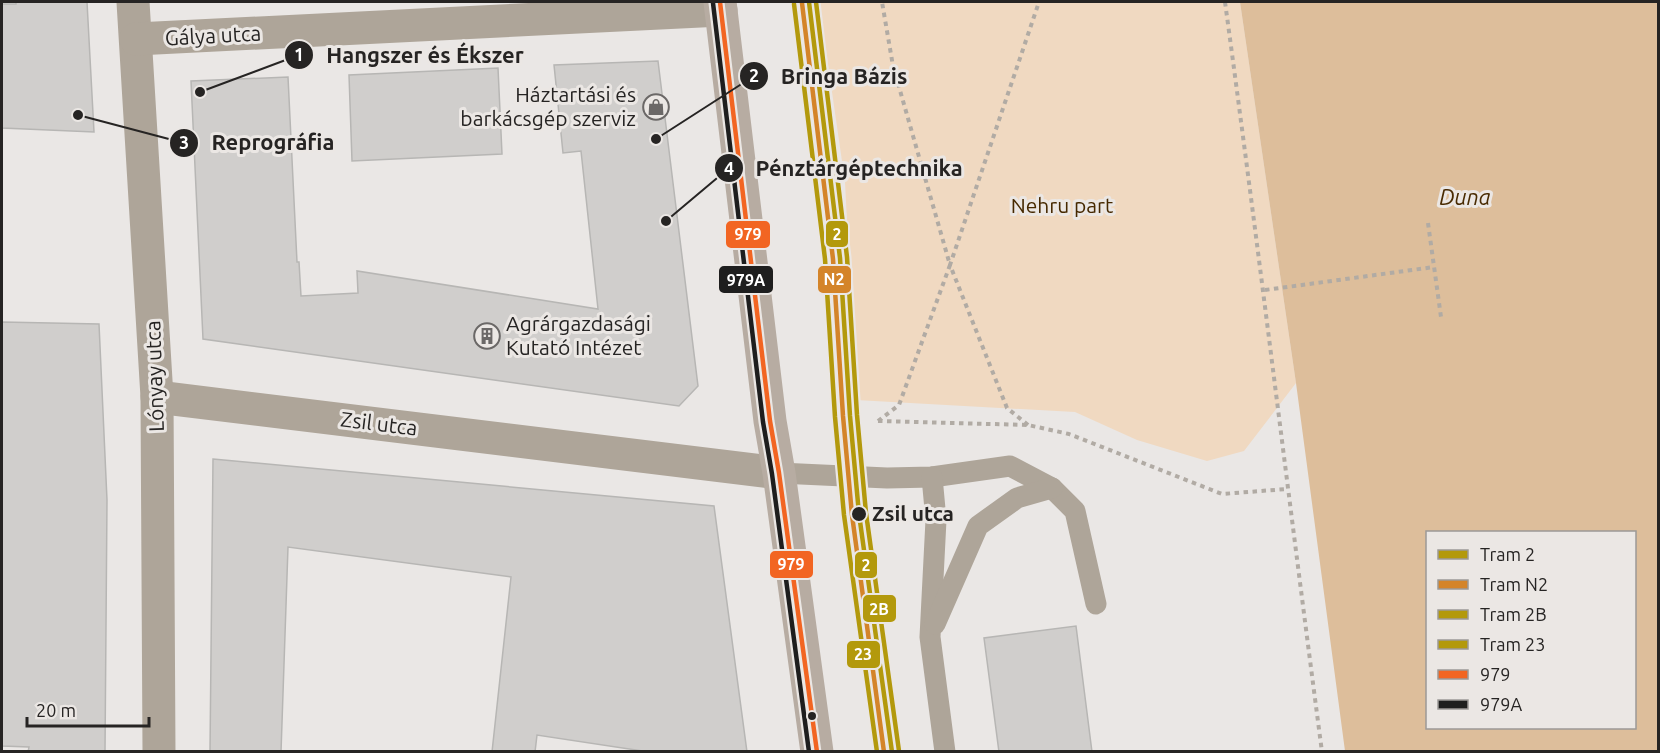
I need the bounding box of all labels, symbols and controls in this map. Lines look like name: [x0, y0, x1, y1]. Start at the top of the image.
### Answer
street label: Gálya utca: [164, 20, 262, 50]
callout: Hangszer és Ékszer: [284, 35, 536, 75]
text: Hangszer és Ékszer: [326, 42, 524, 67]
text: 1: [294, 44, 304, 64]
callout: Bringa Bázis: [739, 56, 919, 96]
text: Bringa Bázis: [781, 63, 907, 88]
text: 2: [749, 65, 759, 85]
place label: Háztartási és barkácsgép szerviz: [460, 82, 636, 130]
shop icon: Háztartási és barkácsgép szerviz: [641, 92, 671, 122]
callout: Reprográfia: [169, 123, 346, 163]
text: Reprográfia: [212, 129, 334, 154]
text: 3: [179, 132, 189, 152]
callout: Pénztárgéptechnika: [714, 148, 975, 188]
text: Pénztárgéptechnika: [755, 155, 963, 180]
text: 4: [724, 158, 734, 178]
water label: Duna: [1439, 184, 1491, 209]
park label: Nehru part: [1011, 193, 1113, 217]
line badge: 979: [725, 220, 771, 249]
line badge: 2: [825, 220, 849, 248]
text: 979: [734, 225, 762, 243]
text: 2: [832, 225, 842, 243]
line badge: 979A: [718, 265, 774, 294]
line badge: N2: [817, 265, 852, 294]
text: N2: [824, 270, 844, 288]
text: 979A: [727, 271, 766, 289]
place label: Agrárgazdasági Kutató Intézet: [506, 311, 651, 359]
street label: Lónyay utca: [140, 320, 168, 432]
building icon: Agrárgazdasági Kutató Intézet: [472, 321, 502, 351]
street label: Zsil utca: [339, 406, 419, 440]
place label: Zsil utca: [872, 501, 954, 525]
marker: Zsil utca: [850, 505, 868, 523]
legend: [1426, 531, 1636, 729]
text: Tram 2: [1480, 544, 1535, 564]
line badge: 979: [769, 550, 814, 579]
line badge: 2: [854, 551, 878, 579]
text: 979: [777, 555, 805, 573]
text: 2: [861, 556, 871, 574]
text: Tram N2: [1480, 574, 1548, 594]
line badge: 2B: [862, 594, 897, 623]
text: 2B: [869, 600, 889, 618]
text: Tram 2B: [1480, 604, 1547, 624]
text: Tram 23: [1480, 634, 1545, 654]
line badge: 23: [846, 640, 881, 669]
text: 23: [854, 645, 872, 663]
text: 979: [1480, 664, 1510, 684]
scale bar: [27, 690, 148, 728]
text: 979A: [1480, 694, 1522, 714]
text: 20 m: [36, 700, 76, 720]
unlabelled marker: [806, 710, 818, 722]

